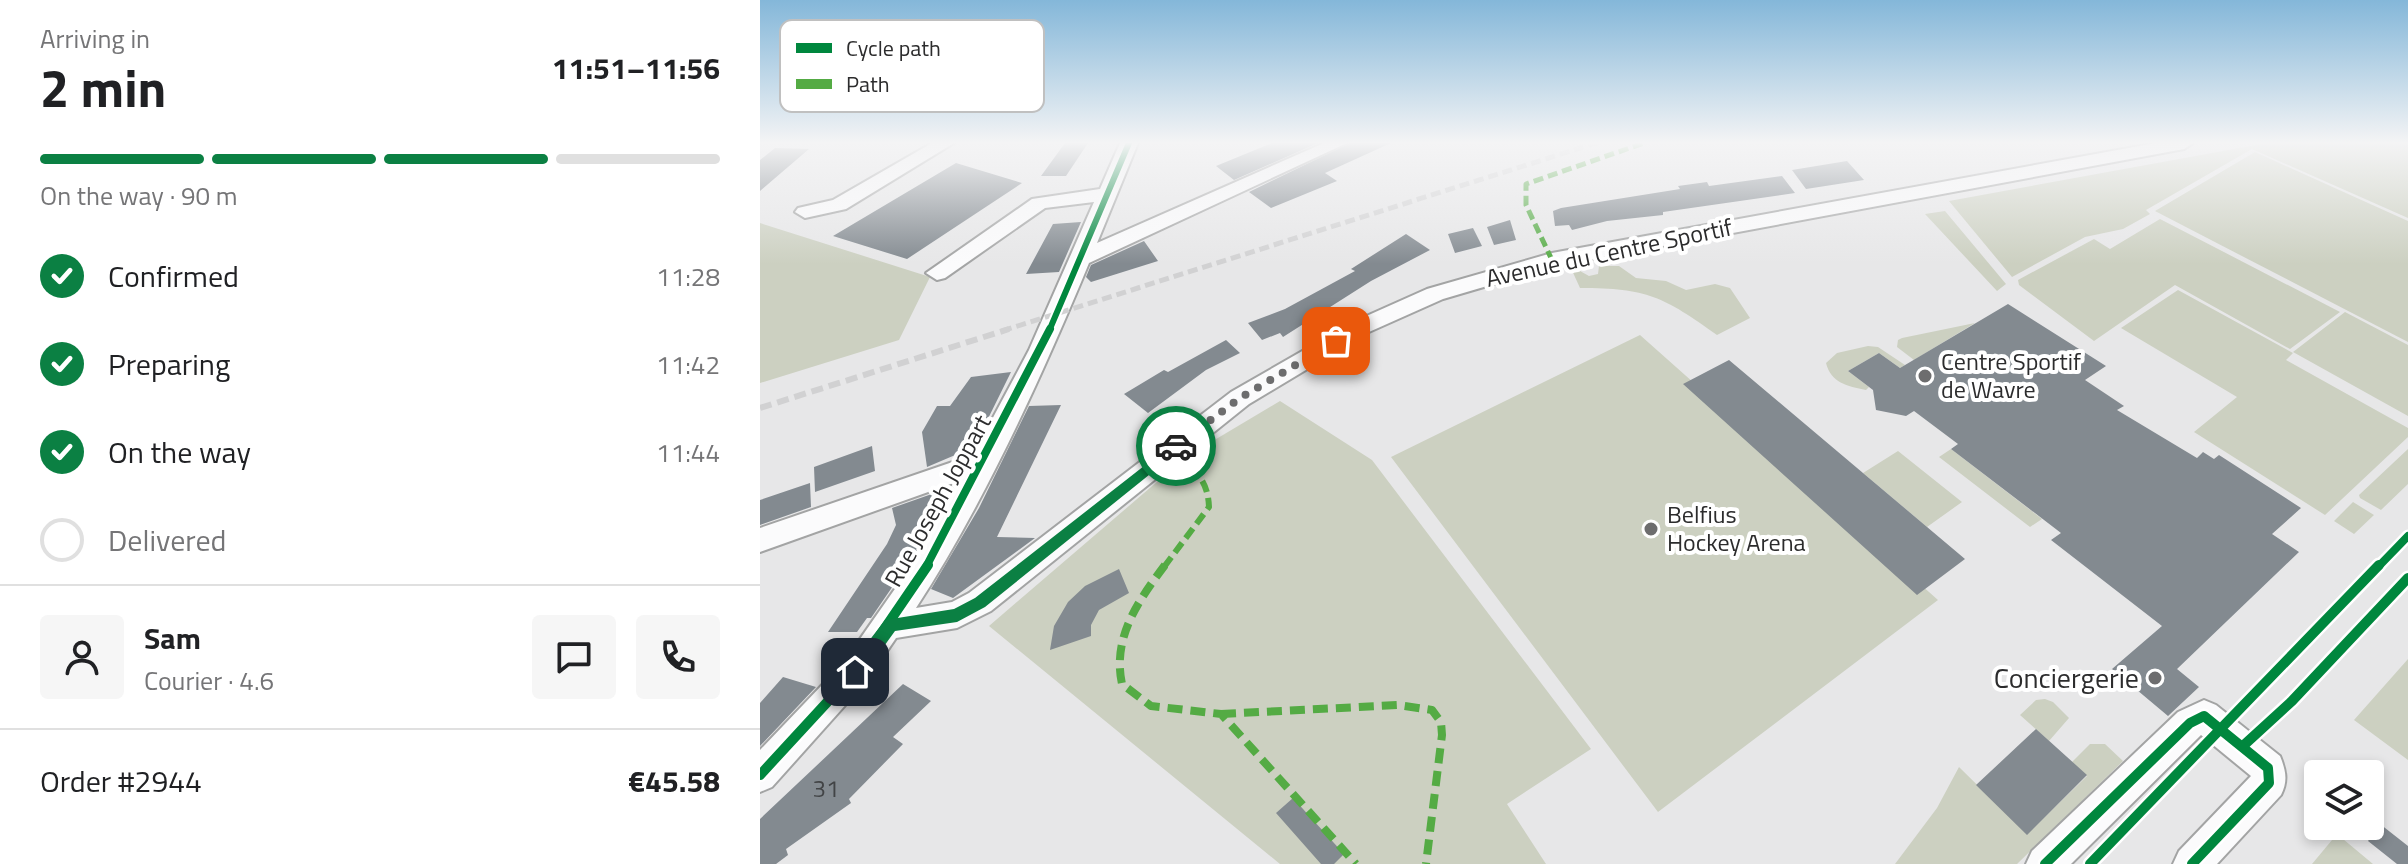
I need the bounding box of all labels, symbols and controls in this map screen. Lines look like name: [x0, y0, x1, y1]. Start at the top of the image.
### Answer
text: Arriving in: [40, 19, 150, 58]
legend: [780, 20, 1044, 112]
text: Cycle path: [846, 31, 941, 65]
text: 11:51–11:56: [552, 45, 720, 91]
text: 2 min: [40, 48, 166, 127]
text: Path: [846, 67, 890, 101]
text: On the way · 90 m: [40, 176, 238, 215]
street label: Avenue du Centre Sportif: [1482, 208, 1735, 296]
text: Confirmed: [108, 253, 239, 299]
icon: check: [40, 254, 84, 298]
text: 11:28: [656, 257, 720, 296]
pin: [1302, 307, 1370, 375]
icon: bag: [1314, 319, 1358, 363]
text: Preparing: [108, 341, 230, 387]
icon: check: [40, 342, 84, 386]
place label: Centre Sportif de Wavre: [1941, 343, 2081, 407]
text: 11:42: [656, 345, 720, 384]
marker: Centre Sportif de Wavre: [1916, 367, 1934, 385]
courier: [1136, 406, 1216, 486]
street label: Rue Joseph Joppart: [875, 407, 1000, 593]
icon: car: [1154, 424, 1198, 468]
text: On the way: [108, 429, 251, 475]
icon: check: [40, 430, 84, 474]
text: 11:44: [656, 433, 720, 472]
place label: Belfius Hockey Arena: [1667, 496, 1806, 560]
text: Delivered: [108, 517, 226, 563]
marker: Belfius Hockey Arena: [1642, 520, 1660, 538]
button: person: [40, 615, 124, 699]
text: Sam: [144, 615, 201, 661]
button: chat: [532, 615, 616, 699]
button: phone: [636, 615, 720, 699]
pin: [821, 638, 889, 706]
icon: home: [833, 650, 877, 694]
place label: Conciergerie: [1994, 656, 2139, 699]
text: Courier · 4.6: [144, 661, 274, 700]
marker: Conciergerie: [2146, 669, 2164, 687]
text: Order #2944: [40, 758, 202, 804]
text: €45.58: [628, 758, 720, 804]
map controls: [2304, 760, 2384, 840]
button: layers: [2304, 760, 2384, 840]
house number: 31: [813, 770, 839, 806]

